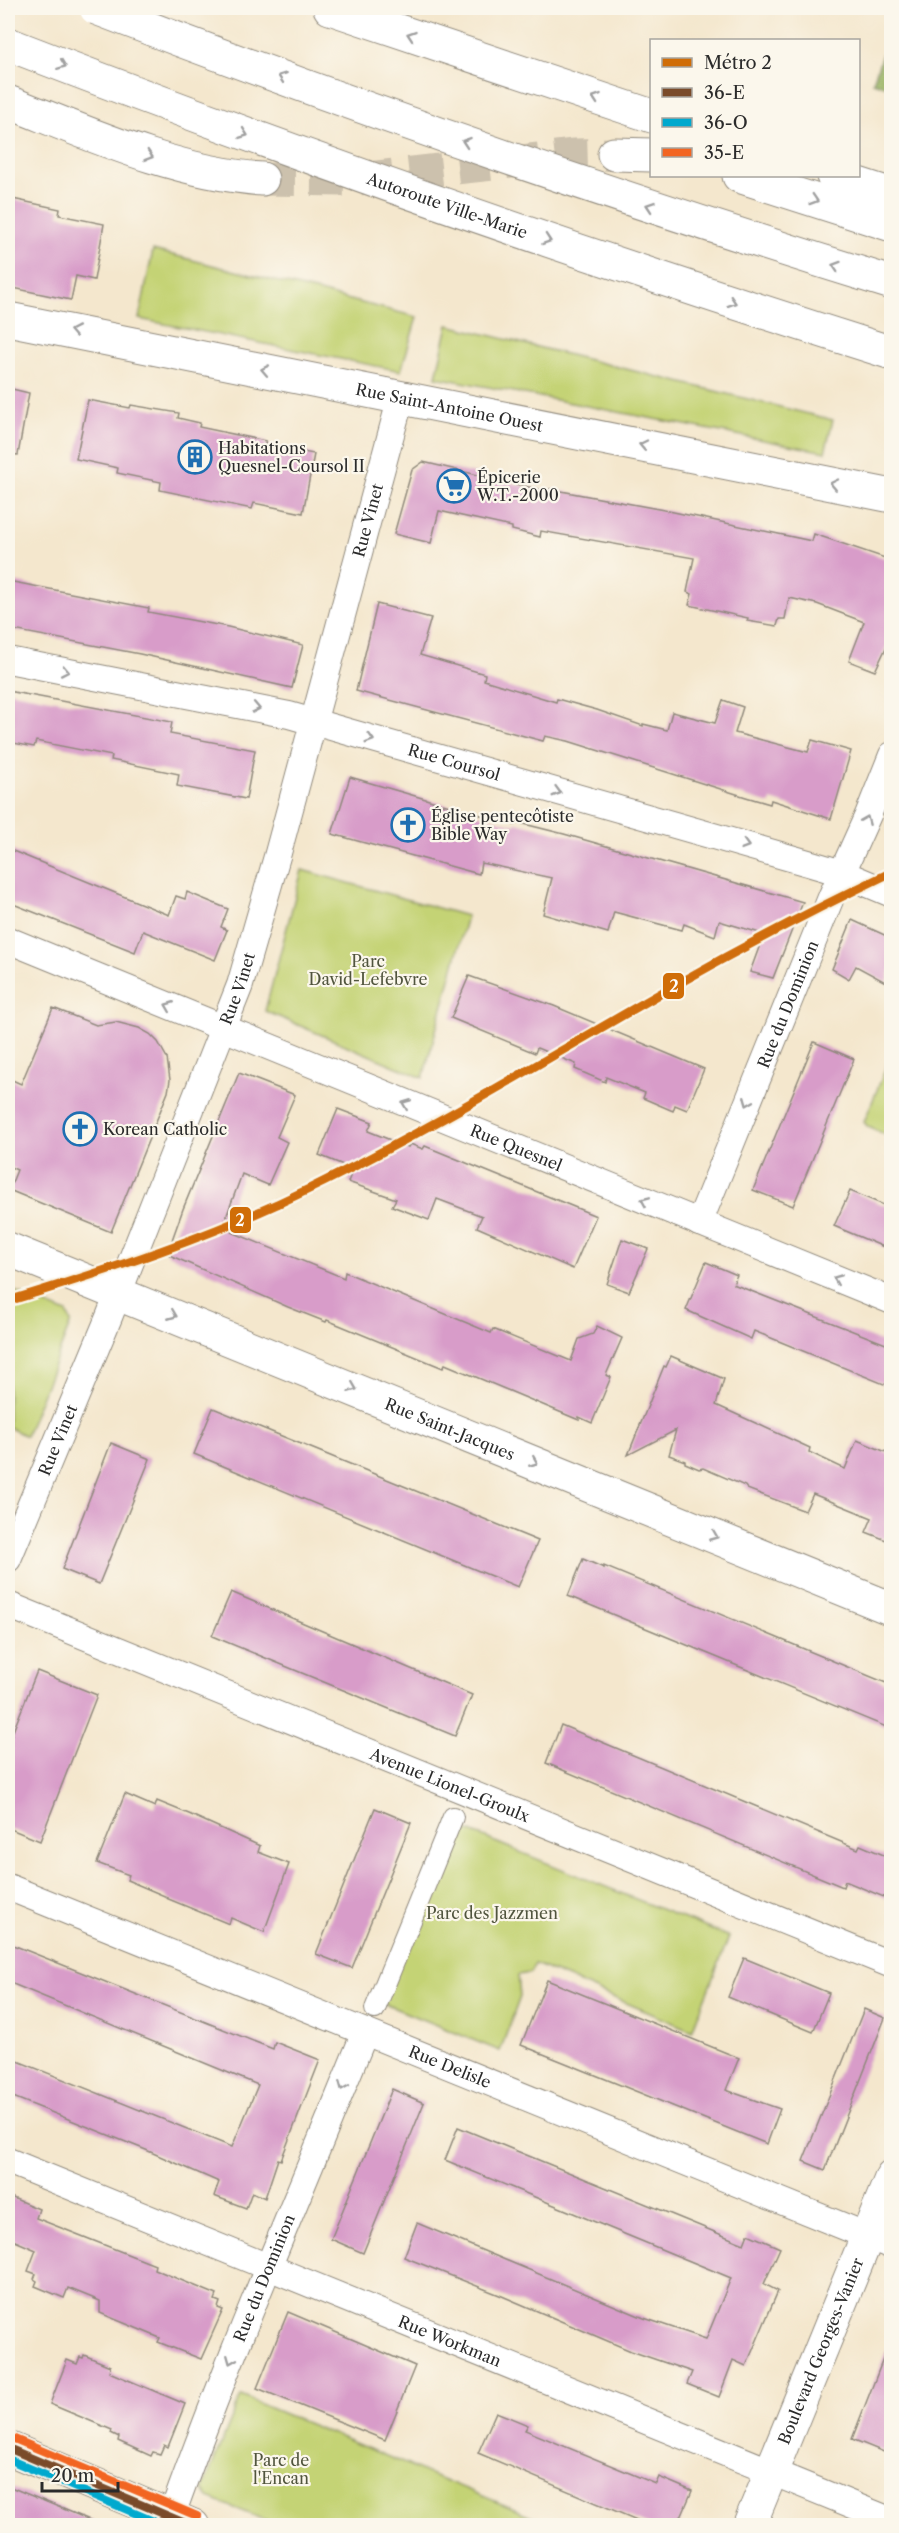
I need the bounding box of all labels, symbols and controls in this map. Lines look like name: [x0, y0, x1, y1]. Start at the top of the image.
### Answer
one-way arrow: [406, 30, 417, 43]
legend: [650, 39, 860, 177]
text: Métro 2: [704, 52, 772, 74]
one-way arrow: [56, 58, 67, 70]
one-way arrow: [277, 71, 288, 84]
text: 36-E: [704, 82, 745, 104]
one-way arrow: [591, 93, 602, 105]
text: 36-O: [704, 112, 748, 134]
one-way arrow: [238, 127, 249, 139]
one-way arrow: [461, 137, 472, 150]
text: 35-E: [704, 142, 744, 164]
one-way arrow: [143, 149, 154, 161]
street label: Autoroute Ville-Marie: [363, 168, 530, 243]
one-way arrow: [808, 193, 819, 205]
one-way arrow: [645, 200, 656, 213]
one-way arrow: [541, 233, 552, 245]
one-way arrow: [831, 260, 842, 273]
one-way arrow: [726, 295, 737, 307]
one-way arrow: [69, 325, 79, 338]
one-way arrow: [260, 364, 270, 377]
street label: Rue Saint-Antoine Ouest: [354, 379, 545, 436]
place label: Habitations Quesnel-Coursol II: [218, 438, 365, 476]
building icon: Habitations Quesnel-Coursol II: [177, 439, 213, 475]
one-way arrow: [639, 439, 649, 452]
place label: Épicerie W.T.-2000: [476, 467, 559, 505]
supermarket icon: Épicerie W.T.-2000: [436, 468, 472, 504]
one-way arrow: [830, 478, 840, 491]
street label: Rue Vinet: [348, 481, 387, 559]
one-way arrow: [60, 664, 70, 677]
one-way arrow: [251, 701, 261, 714]
one-way arrow: [364, 732, 375, 744]
street label: Rue Coursol: [406, 739, 503, 785]
one-way arrow: [552, 785, 562, 798]
place label: Église pentecôtiste Bible Way: [431, 806, 574, 844]
church icon: Église pentecôtiste Bible Way: [390, 807, 426, 843]
one-way arrow: [859, 815, 871, 826]
one-way arrow: [739, 838, 750, 850]
street label: Rue du Dominion: [753, 938, 822, 1071]
street label: Rue Vinet: [215, 950, 259, 1028]
park label: Parc David-Lefebvre: [309, 951, 427, 989]
line badge: 2: [662, 972, 685, 1000]
text: 2: [669, 976, 679, 996]
one-way arrow: [165, 1001, 176, 1013]
one-way arrow: [743, 1096, 755, 1107]
one-way arrow: [402, 1098, 412, 1111]
church icon: Korean Catholic: [62, 1111, 98, 1147]
place label: Korean Catholic: [103, 1119, 227, 1139]
street label: Rue Quesnel: [467, 1120, 565, 1175]
one-way arrow: [641, 1196, 652, 1208]
line badge: 2: [229, 1206, 252, 1234]
text: 2: [235, 1210, 245, 1230]
one-way arrow: [832, 1274, 843, 1287]
one-way arrow: [166, 1308, 177, 1320]
one-way arrow: [347, 1381, 358, 1393]
street label: Rue Saint-Jacques: [382, 1394, 518, 1464]
street label: Rue Vinet: [34, 1401, 82, 1479]
one-way arrow: [528, 1455, 539, 1467]
one-way arrow: [708, 1529, 719, 1541]
street label: Avenue Lionel-Groulx: [366, 1743, 533, 1827]
park label: Parc des Jazzmen: [426, 1903, 558, 1923]
street label: Rue Delisle: [406, 2041, 494, 2092]
one-way arrow: [338, 2080, 350, 2091]
street label: Rue du Dominion: [229, 2211, 299, 2345]
street label: Boulevard Georges-Vanier: [773, 2255, 868, 2447]
street label: Rue Workman: [395, 2311, 504, 2371]
one-way arrow: [226, 2354, 238, 2365]
park label: Parc de l'Encan: [253, 2450, 309, 2488]
scale bar: [42, 2455, 118, 2493]
text: 20 m: [51, 2465, 95, 2487]

